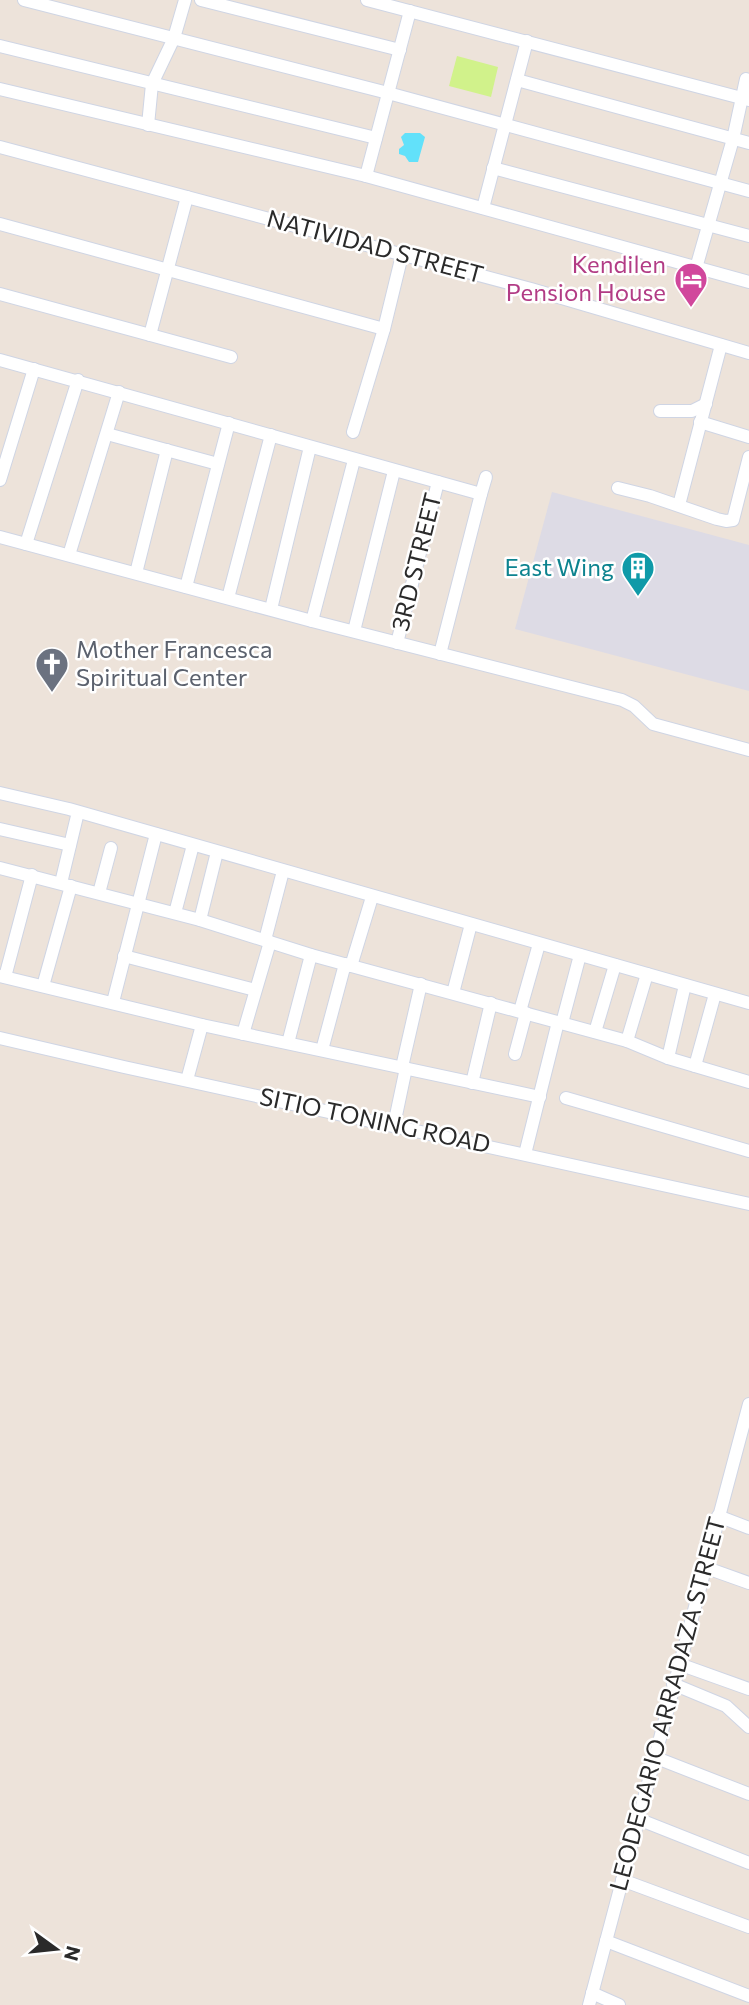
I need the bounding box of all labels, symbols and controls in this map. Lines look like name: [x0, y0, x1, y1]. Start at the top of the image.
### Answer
street label: NATIVIDAD STREET: [264, 203, 487, 288]
place label: Kendilen Pension House: [506, 249, 666, 306]
hotel icon: Kendilen Pension House: [672, 260, 710, 309]
street label: 3RD STREET: [384, 490, 447, 634]
building icon: East Wing: [619, 549, 657, 598]
place label: East Wing: [505, 552, 614, 581]
place label: Mother Francesca Spiritual Center: [76, 634, 272, 691]
church icon: Mother Francesca Spiritual Center: [33, 645, 71, 694]
street label: SITIO TONING ROAD: [257, 1081, 493, 1158]
street label: LEODEGARIO ARRADAZA STREET: [603, 1514, 730, 1894]
north arrow: [21, 1914, 91, 1984]
text: N: [60, 1944, 86, 1963]

